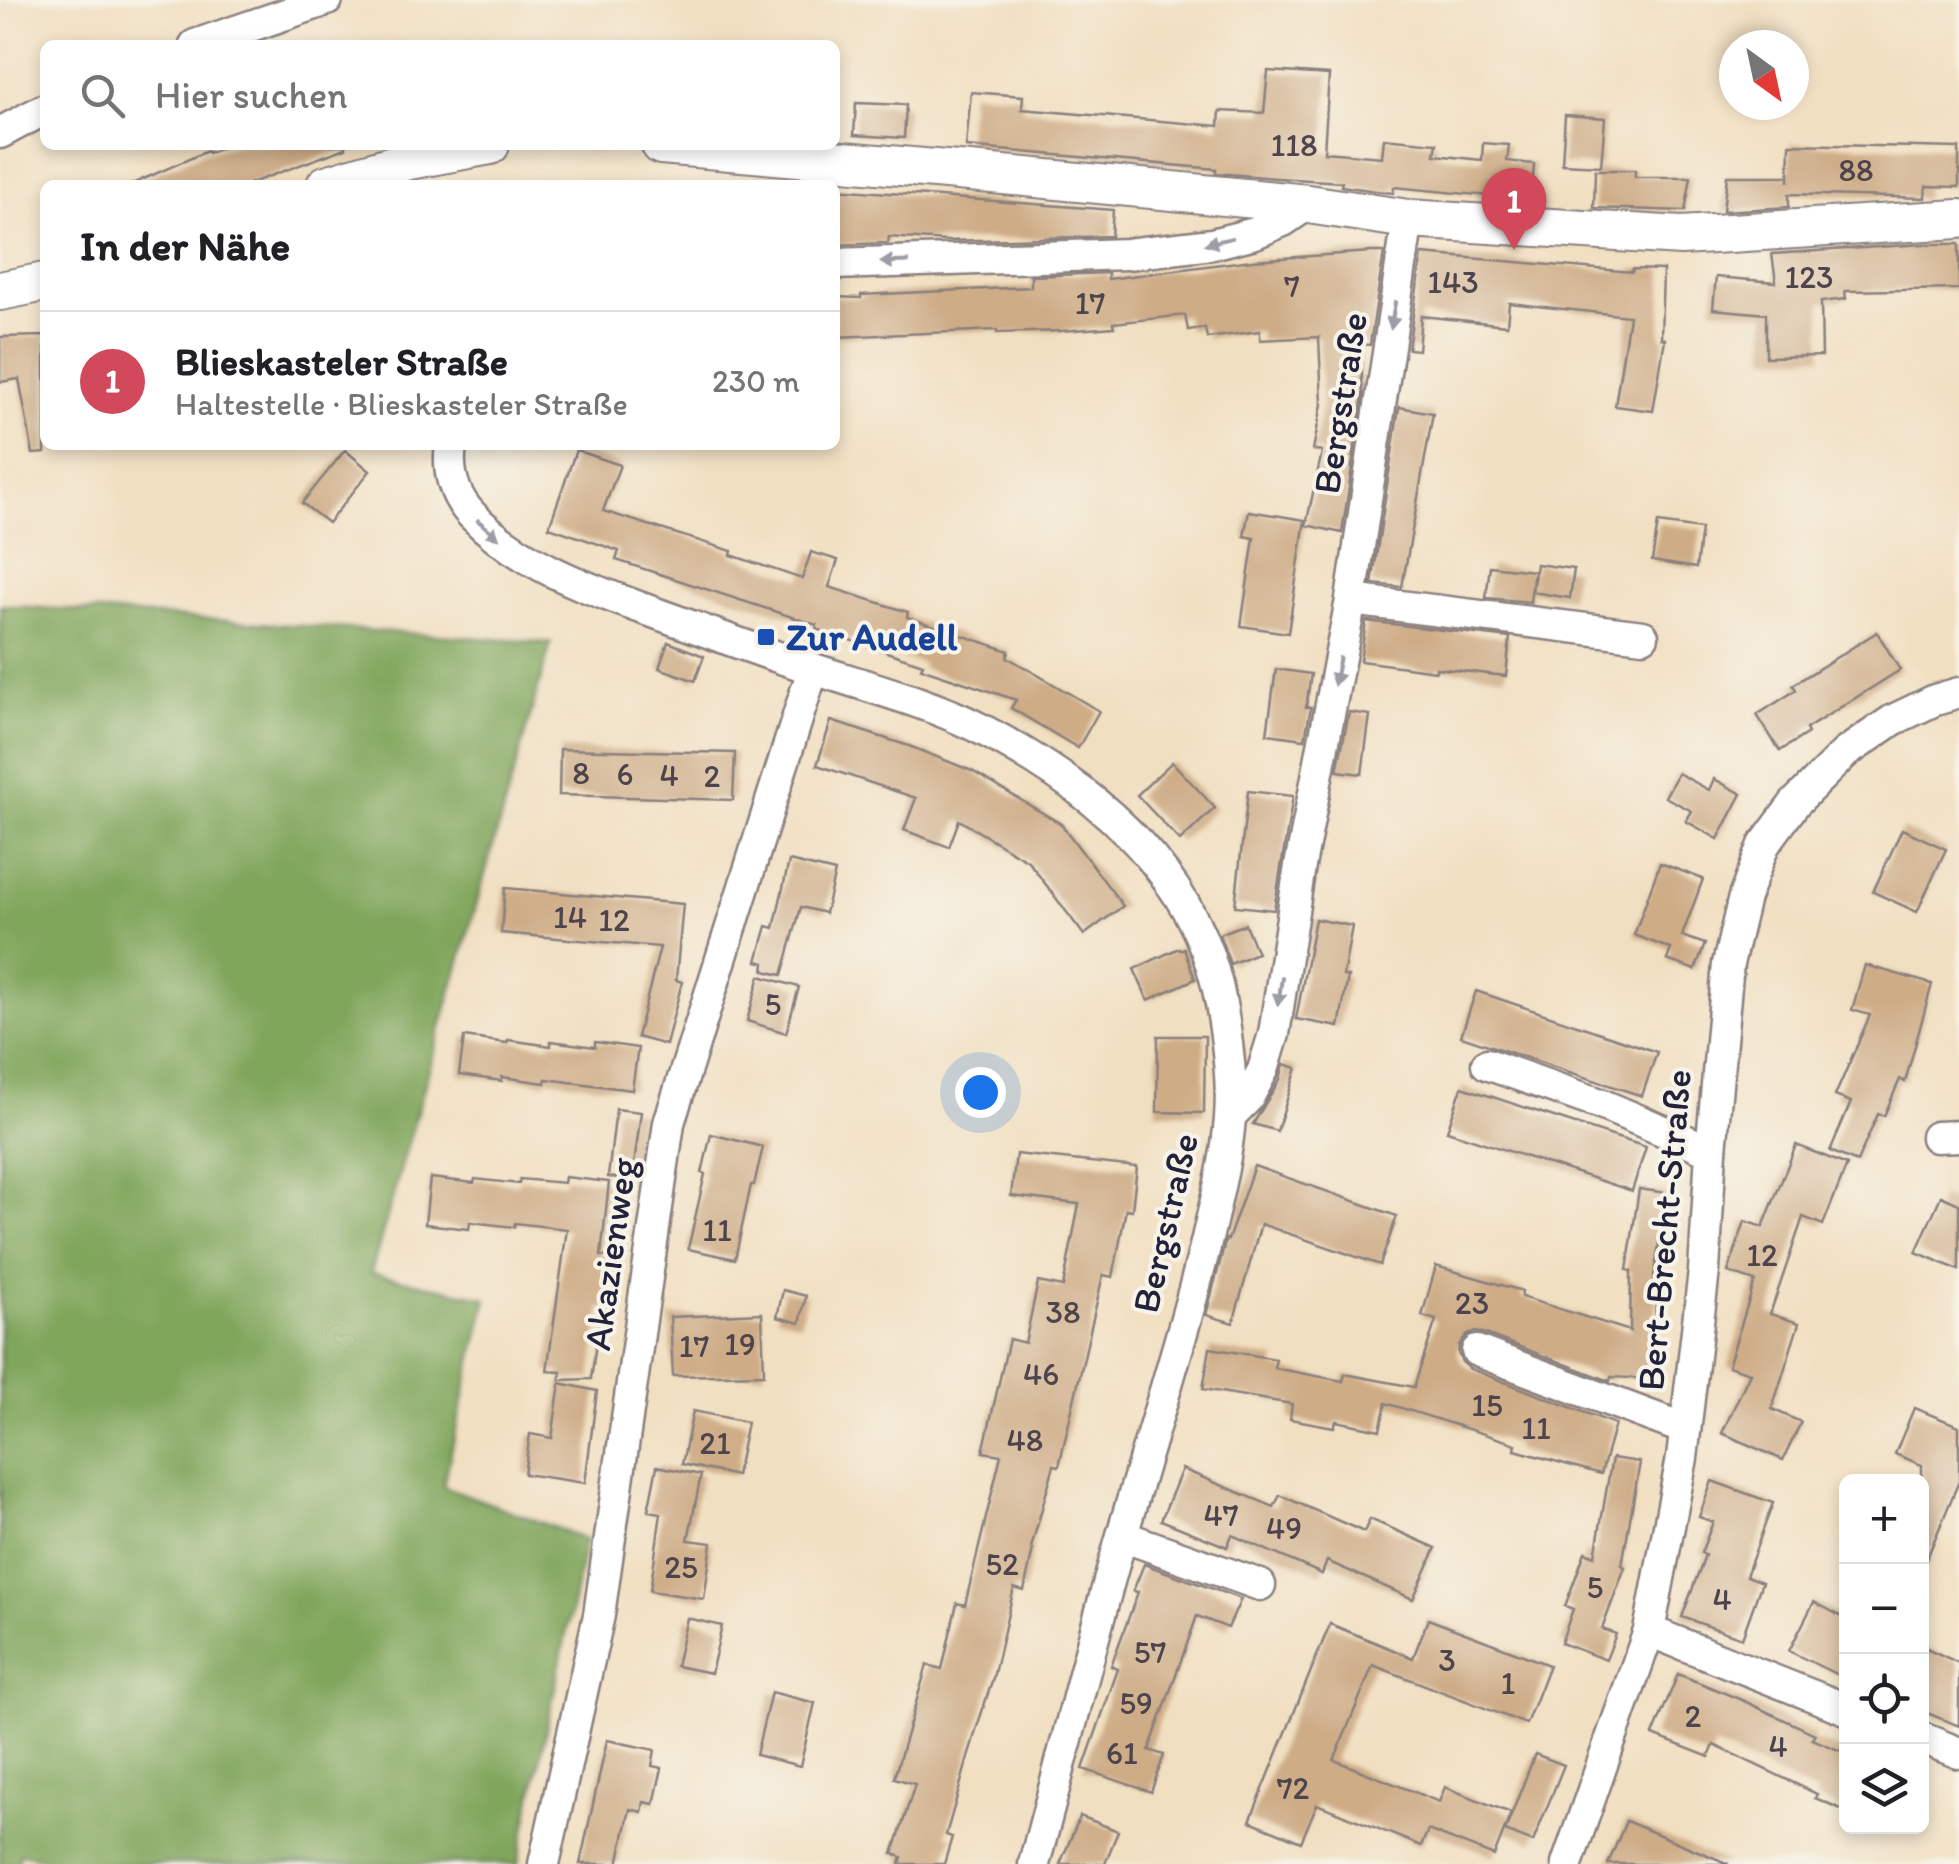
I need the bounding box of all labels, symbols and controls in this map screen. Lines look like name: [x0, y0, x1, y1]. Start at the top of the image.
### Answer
north arrow: [1719, 30, 1809, 120]
search box: [40, 40, 840, 150]
icon: search: [75, 68, 130, 123]
text: Hier suchen: [155, 72, 347, 118]
house number: 118: [1270, 126, 1318, 164]
house number: 88: [1838, 151, 1874, 189]
pin: 1: [1482, 168, 1546, 250]
text: In der Nähe: [80, 220, 290, 271]
one-way arrow: [1203, 234, 1234, 250]
one-way arrow: [879, 255, 911, 271]
house number: 123: [1784, 258, 1834, 296]
house number: 143: [1427, 263, 1479, 301]
house number: 7: [1284, 267, 1300, 305]
house number: 17: [1075, 284, 1105, 322]
one-way arrow: [1385, 300, 1401, 332]
street label: Bergstraße: [1303, 309, 1377, 497]
text: Blieskasteler Straße: [175, 339, 508, 385]
text: 1: [105, 362, 120, 400]
text: 230 m: [712, 362, 800, 400]
text: Haltestelle · Blieskasteler Straße: [175, 385, 628, 423]
one-way arrow: [476, 518, 501, 539]
place label: Zur Audell: [786, 614, 958, 660]
marker: Zur Audell: [755, 626, 777, 648]
one-way arrow: [1329, 656, 1344, 687]
house number: 8: [572, 754, 590, 792]
house number: 6: [617, 755, 633, 793]
house number: 4: [659, 756, 679, 794]
house number: 2: [704, 757, 721, 795]
house number: 14: [553, 898, 587, 936]
house number: 12: [598, 901, 630, 939]
one-way arrow: [1272, 976, 1288, 1007]
house number: 5: [765, 985, 781, 1023]
your location: [955, 1067, 1006, 1118]
street label: Bert-Brecht-Straße: [1627, 1067, 1701, 1393]
street label: Bergstraße: [1122, 1129, 1208, 1317]
street label: Akazienweg: [574, 1154, 646, 1353]
house number: 11: [702, 1211, 732, 1249]
house number: 12: [1746, 1236, 1778, 1274]
house number: 23: [1455, 1284, 1489, 1322]
house number: 38: [1046, 1293, 1080, 1331]
house number: 19: [724, 1325, 756, 1363]
house number: 17: [679, 1327, 709, 1365]
house number: 46: [1023, 1355, 1059, 1393]
house number: 15: [1471, 1386, 1503, 1424]
house number: 11: [1521, 1409, 1551, 1447]
house number: 48: [1007, 1421, 1043, 1459]
house number: 21: [699, 1424, 731, 1462]
map controls: [1839, 1474, 1929, 1834]
button: +: [1839, 1474, 1929, 1564]
house number: 47: [1203, 1496, 1239, 1534]
house number: 49: [1266, 1509, 1302, 1547]
house number: 52: [985, 1545, 1019, 1583]
house number: 25: [664, 1548, 698, 1586]
button: −: [1839, 1564, 1929, 1654]
house number: 5: [1587, 1568, 1603, 1606]
house number: 4: [1712, 1580, 1732, 1618]
house number: 57: [1134, 1633, 1166, 1671]
house number: 3: [1438, 1641, 1456, 1679]
button: locate: [1839, 1654, 1929, 1744]
house number: 1: [1501, 1664, 1516, 1702]
house number: 59: [1119, 1684, 1153, 1722]
house number: 2: [1685, 1697, 1702, 1735]
house number: 4: [1768, 1727, 1788, 1765]
house number: 61: [1106, 1734, 1138, 1772]
button: layers: [1839, 1744, 1929, 1834]
house number: 72: [1277, 1769, 1310, 1807]

